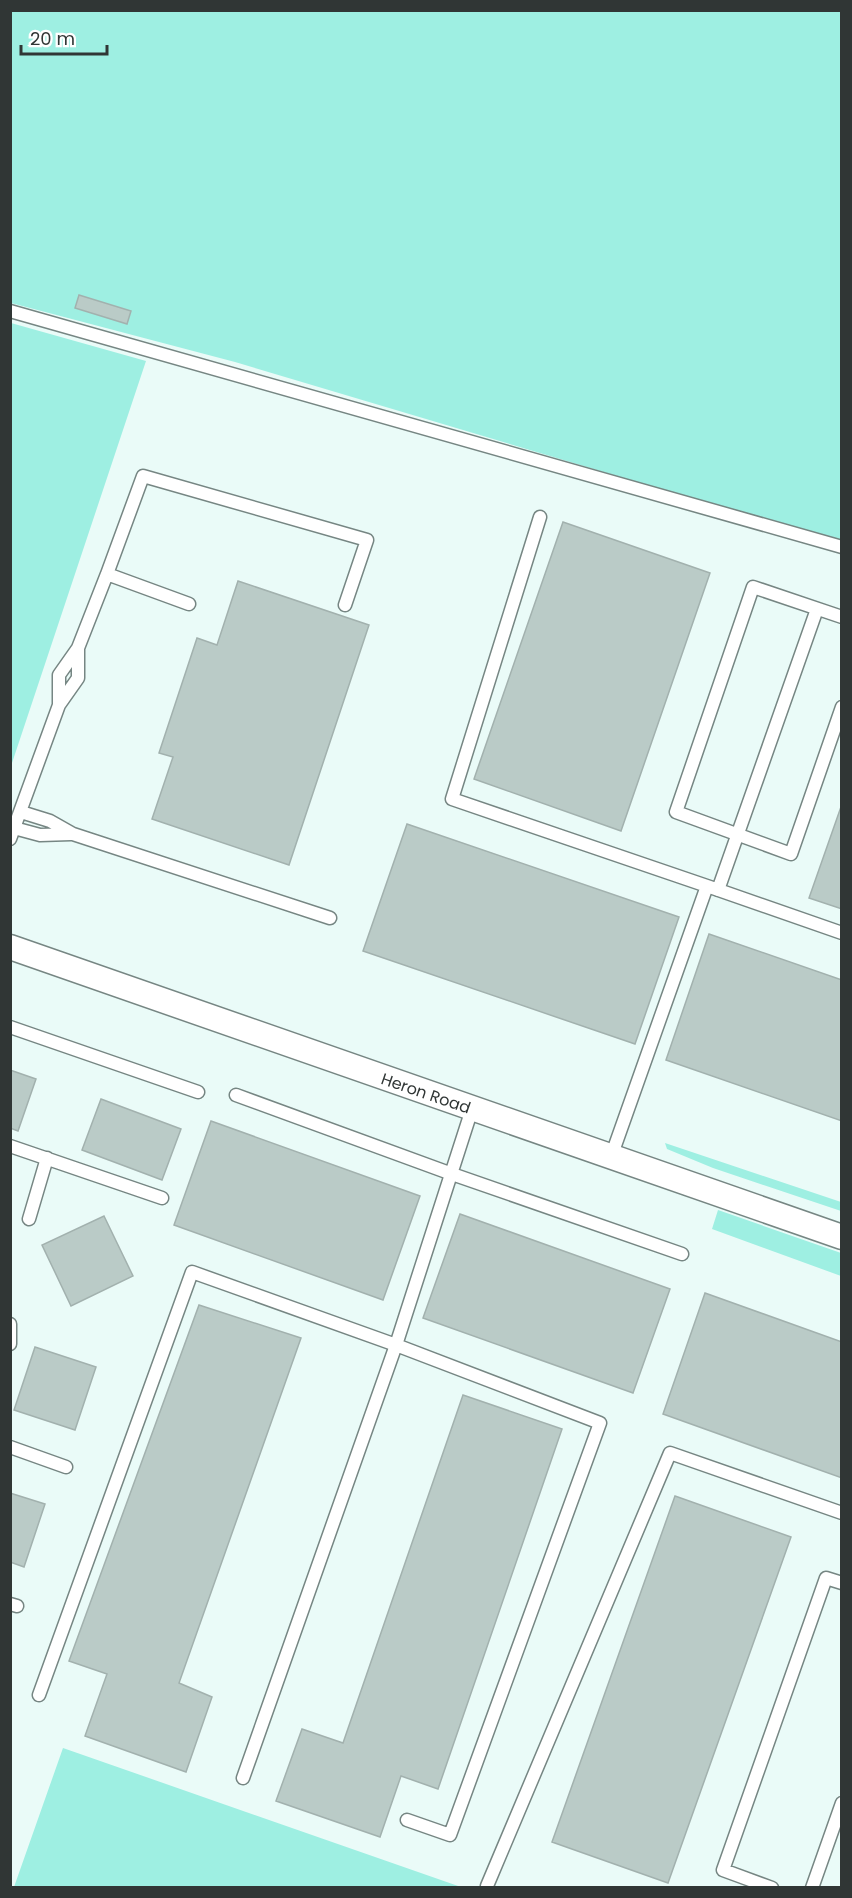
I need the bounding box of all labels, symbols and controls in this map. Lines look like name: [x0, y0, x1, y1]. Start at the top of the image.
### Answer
scale bar: [21, 18, 106, 56]
text: 20 m: [30, 26, 75, 51]
street label: Heron Road: [378, 1067, 474, 1120]

